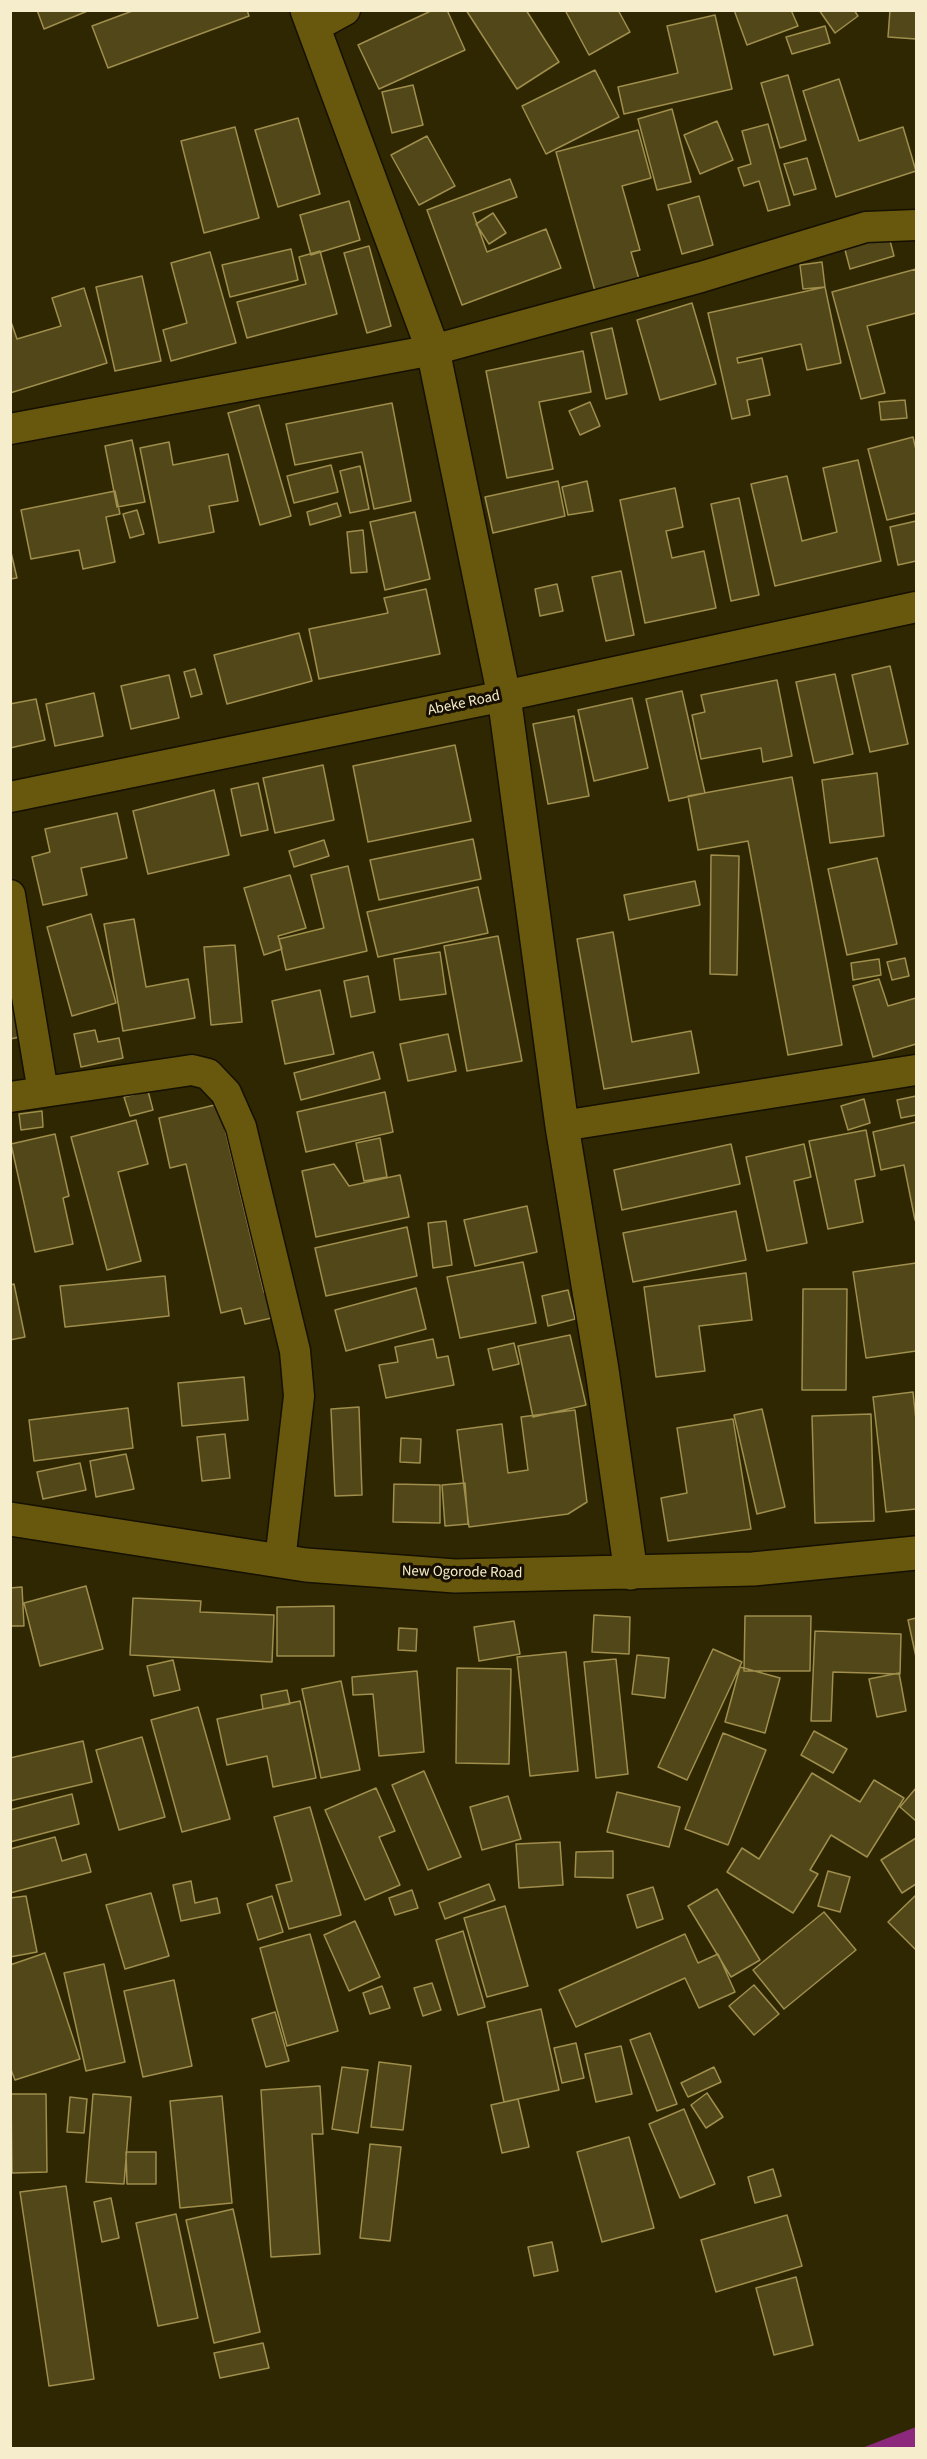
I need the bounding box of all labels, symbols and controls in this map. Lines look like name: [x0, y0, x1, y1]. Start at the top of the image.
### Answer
street label: Abeke Road: [426, 688, 502, 720]
street label: New Ogorode Road: [402, 1563, 522, 1583]

